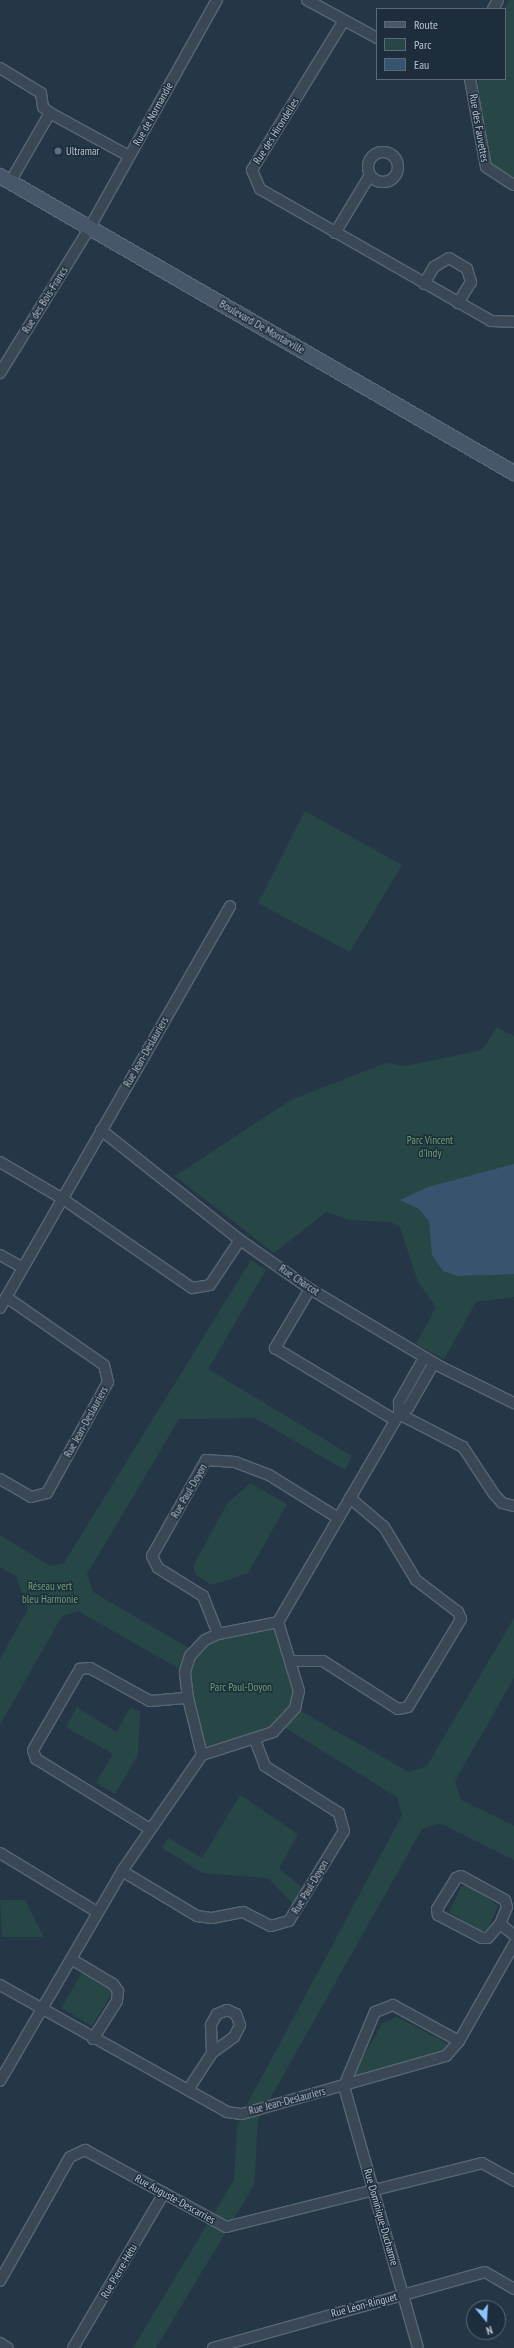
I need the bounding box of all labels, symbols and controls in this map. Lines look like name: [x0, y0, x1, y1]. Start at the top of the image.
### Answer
legend: [376, 8, 506, 80]
text: Route: [414, 17, 438, 32]
text: Parc: [414, 37, 431, 52]
text: Eau: [414, 57, 429, 72]
street label: Rue de Normandie: [130, 80, 176, 148]
street label: Rue des Fauvettes: [467, 93, 491, 163]
street label: Rue des Hirondelles: [250, 95, 302, 167]
place label: Ultramar: [66, 144, 99, 158]
marker: Ultramar: [53, 146, 63, 156]
street label: Rue des Bois-Francs: [19, 264, 71, 336]
street label: Boulevard De Montarville: [217, 297, 307, 357]
street label: Rue Jean-Deslauriers: [121, 1014, 171, 1090]
park label: Parc Vincent d'Indy: [407, 1134, 453, 1160]
street label: Rue Charcot: [276, 1262, 322, 1298]
street label: Rue Jean-Deslauriers: [61, 1384, 111, 1460]
street label: Rue Paul-Doyon: [168, 1461, 210, 1521]
park label: Réseau vert bleu Harmonie: [22, 1580, 78, 1606]
park label: Parc Paul-Doyon: [210, 1680, 272, 1694]
street label: Rue Paul-Doyon: [289, 1858, 331, 1916]
street label: Rue Jean-Deslauriers: [247, 2084, 327, 2118]
street label: Rue Dominique-Ducharme: [361, 2167, 401, 2267]
street label: Rue Auguste-Descarries: [133, 2171, 217, 2227]
street label: Rue Pierre-Hétu: [98, 2241, 140, 2301]
street label: Rue Léon-Ringuet: [330, 2290, 398, 2320]
north arrow: [466, 2300, 506, 2340]
text: N: [484, 2323, 494, 2338]

